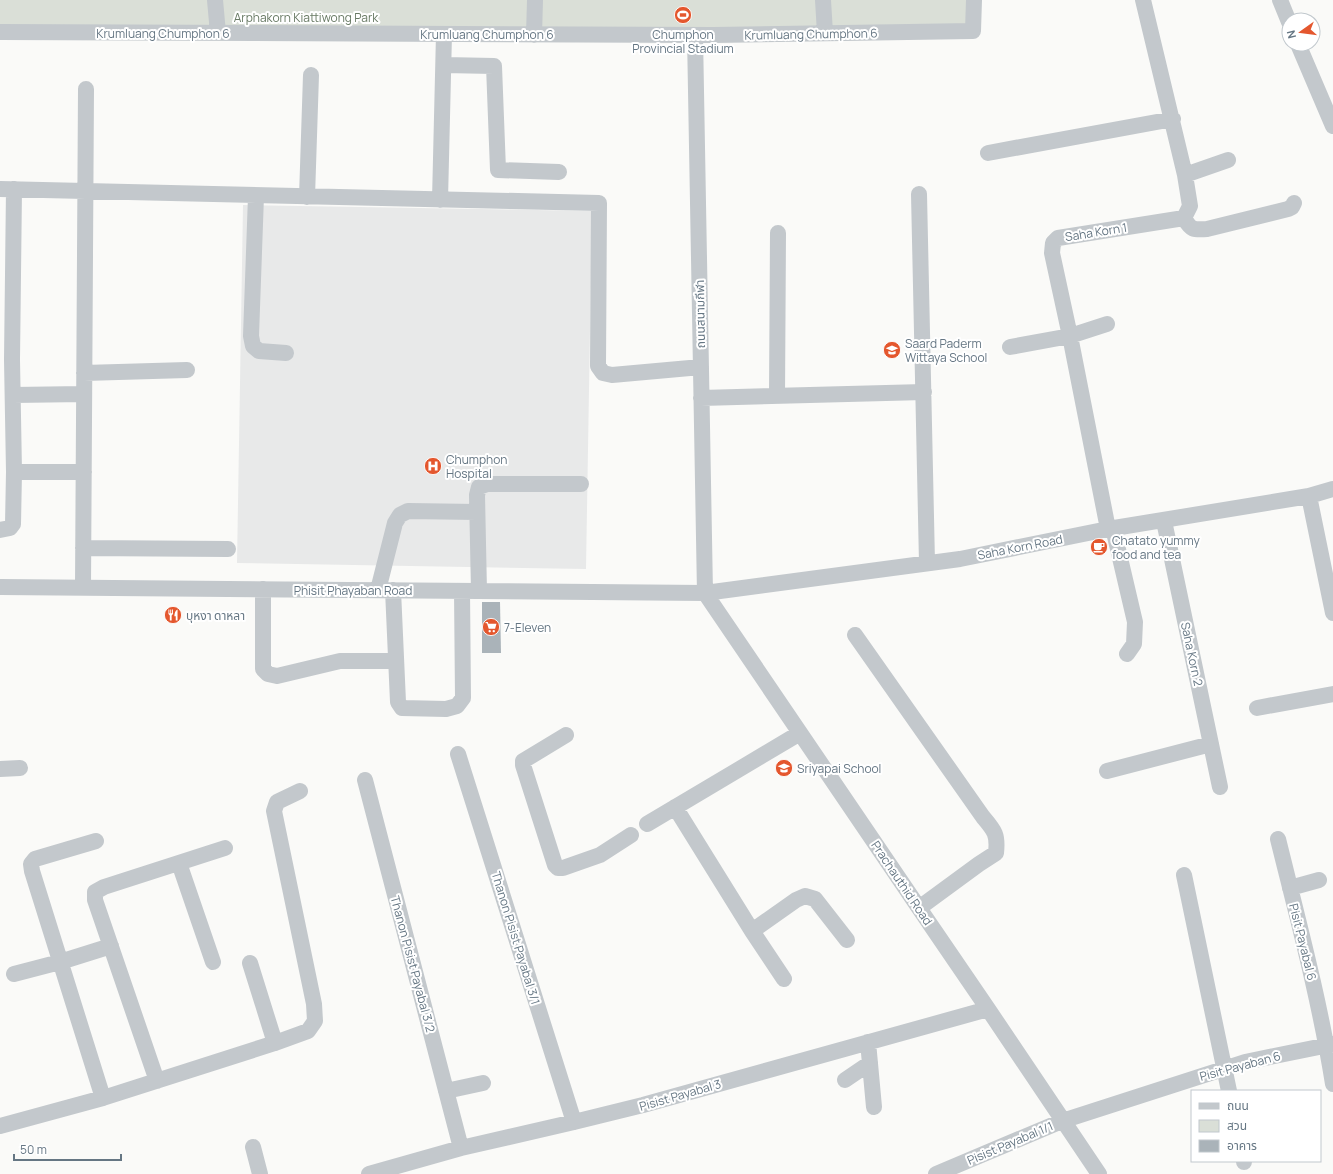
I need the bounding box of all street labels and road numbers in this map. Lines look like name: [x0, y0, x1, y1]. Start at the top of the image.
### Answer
street label: Krumluang Chumphon 6: [744, 24, 878, 44]
street label: Krumluang Chumphon 6: [96, 25, 230, 42]
street label: Krumluang Chumphon 6: [420, 26, 554, 43]
street label: Saha Korn 1: [1064, 219, 1128, 245]
street label: ถนนสนามกีฬา: [691, 280, 709, 348]
street label: Saha Korn Road: [976, 530, 1064, 564]
street label: Phisit Phayaban Road: [294, 582, 412, 599]
street label: Saha Korn 2: [1177, 621, 1207, 688]
street label: Prachauthid Road: [867, 838, 937, 928]
street label: Thanon Pisist Payabal 3/1: [488, 869, 544, 1007]
street label: Thanon Pisist Payabal 3/2: [387, 894, 439, 1034]
street label: Pisit Payabal 6: [1285, 902, 1321, 982]
street label: Pisit Payaban 6: [1198, 1047, 1282, 1085]
street label: Pisist Payabal 3: [637, 1075, 723, 1115]
street label: Pisist Payabal 1/1: [964, 1117, 1056, 1169]

